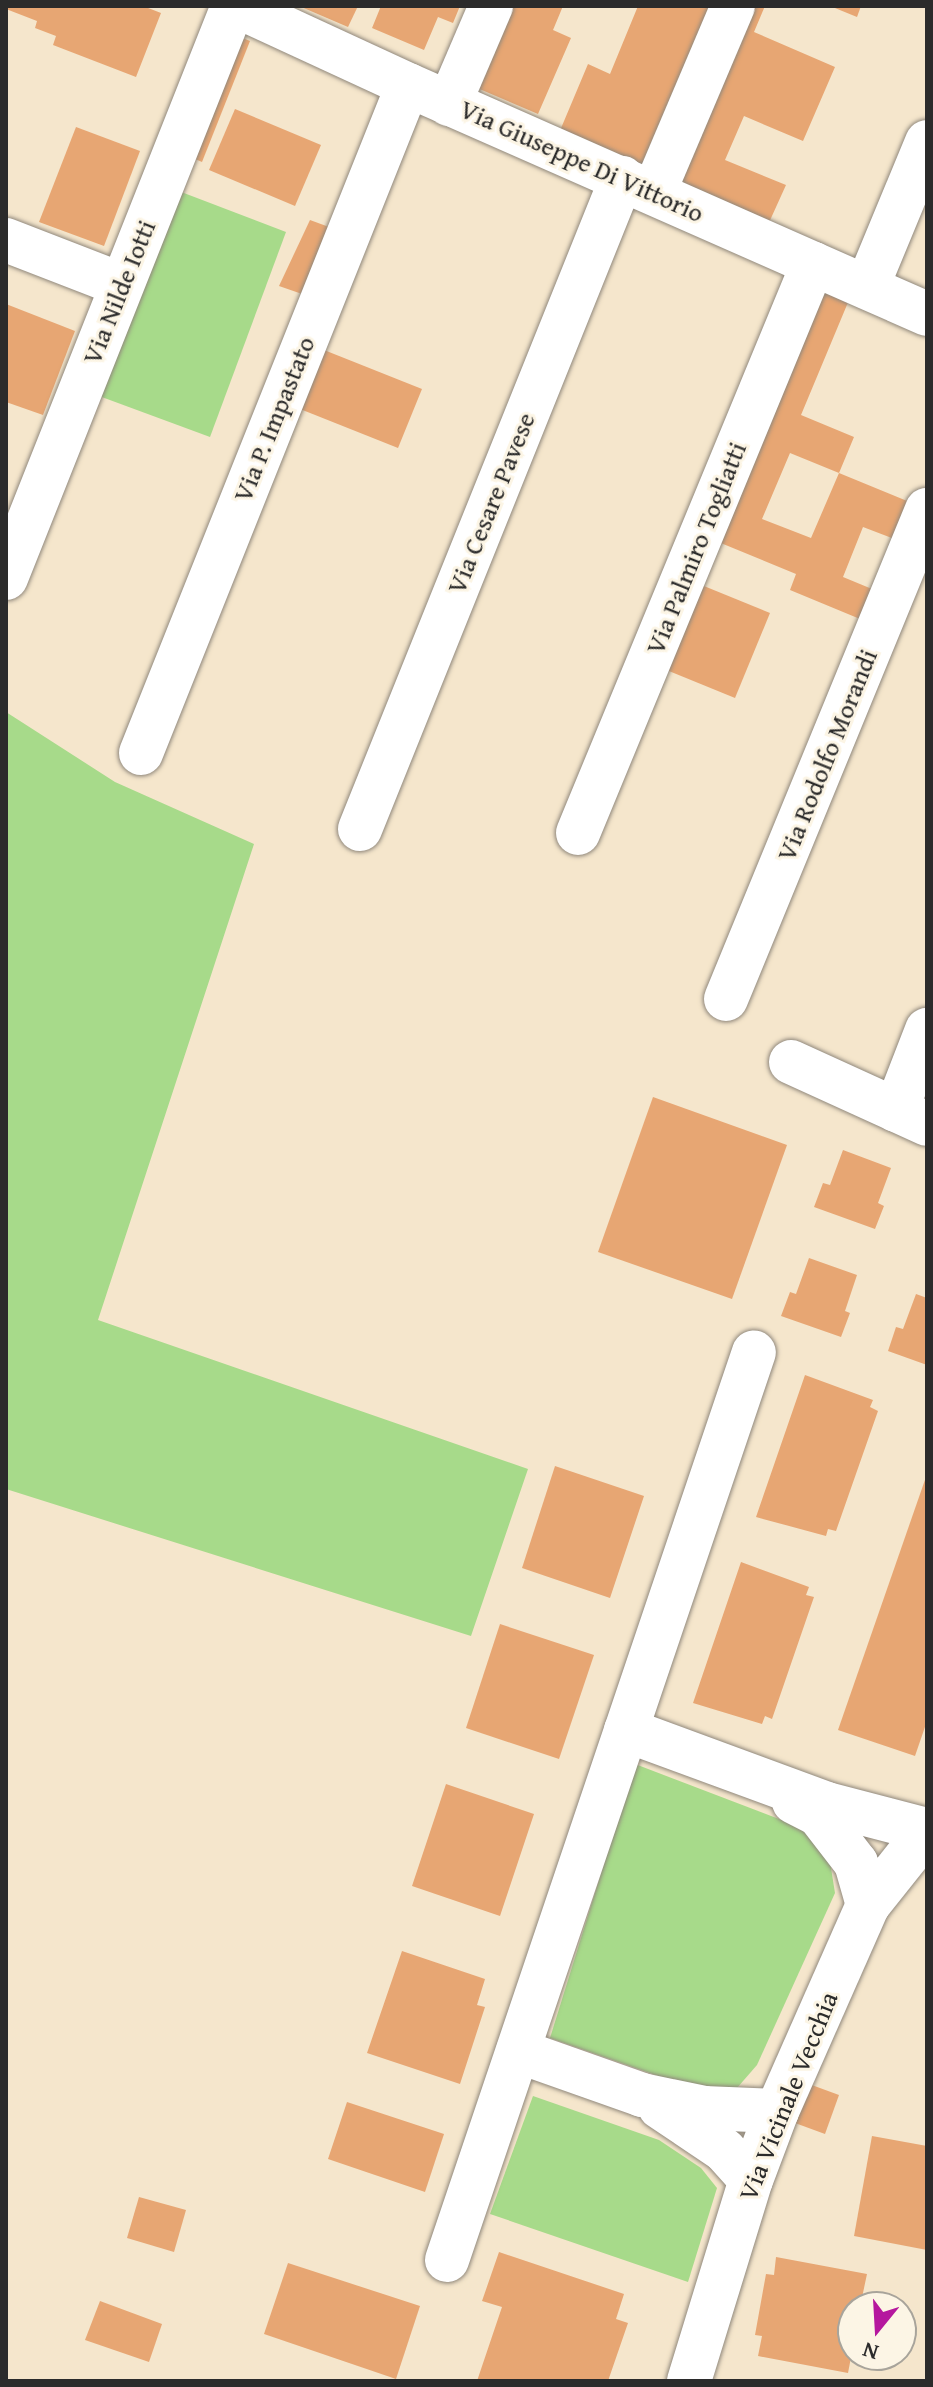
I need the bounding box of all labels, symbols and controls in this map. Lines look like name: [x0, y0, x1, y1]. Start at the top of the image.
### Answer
street label: Via Giuseppe Di Vittorio: [455, 93, 709, 229]
street label: Via Nilde Iotti: [76, 215, 162, 369]
street label: Via P. Impastato: [227, 332, 321, 506]
street label: Via Cesare Pavese: [440, 408, 542, 598]
street label: Via Palmiro Togliatti: [639, 437, 753, 659]
street label: Via Rodolfo Morandi: [770, 645, 884, 865]
street label: Via Vicinale Vecchia: [732, 1987, 844, 2205]
north arrow: [837, 2291, 917, 2371]
text: N: [858, 2334, 882, 2369]

